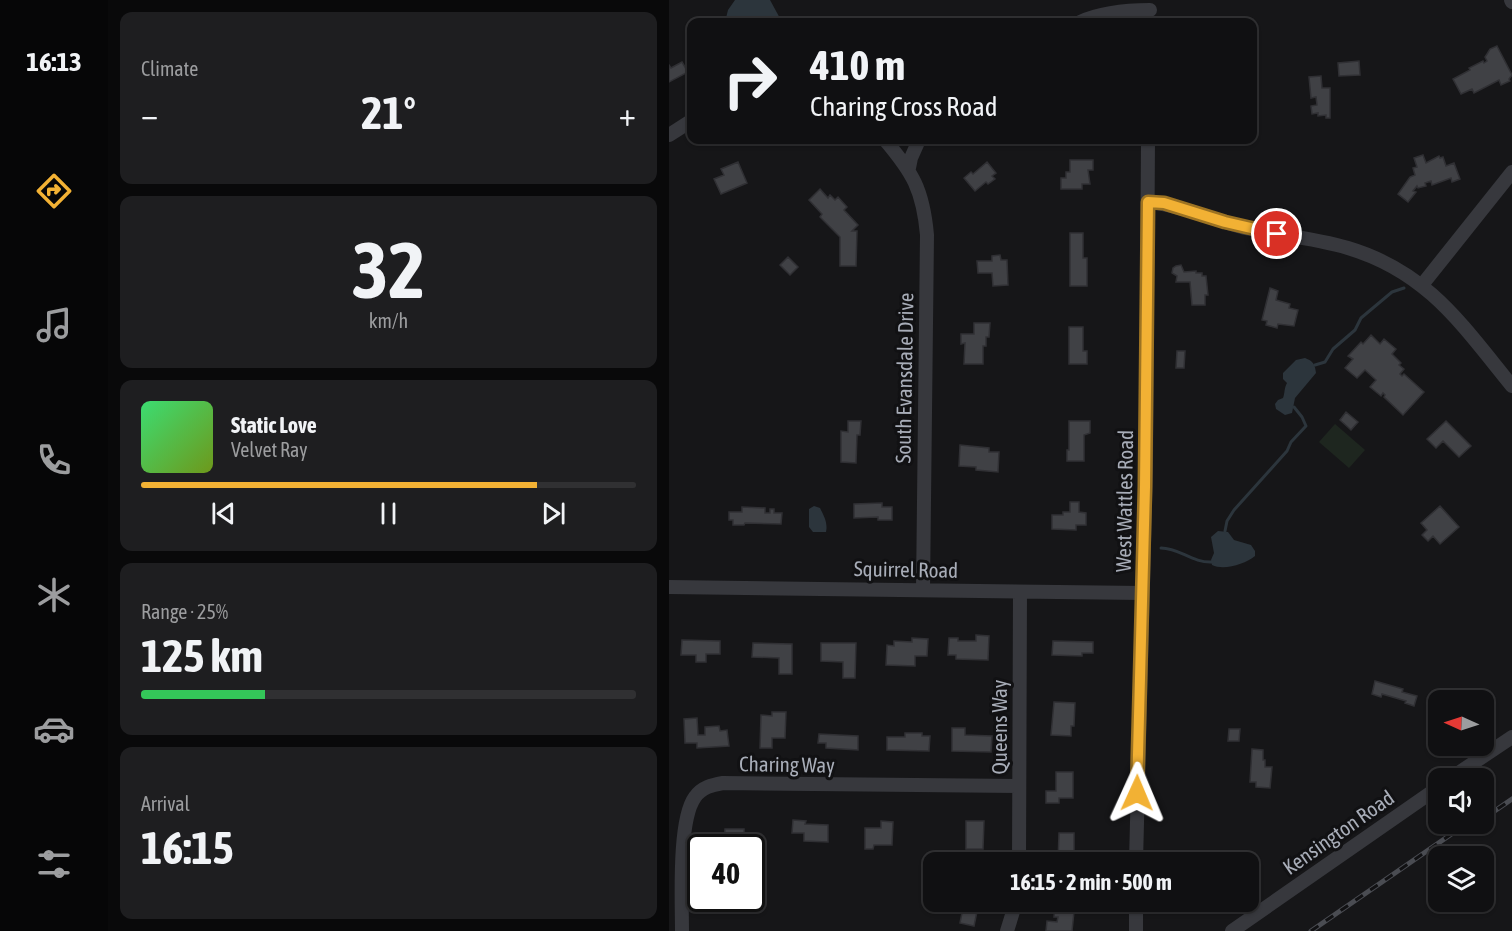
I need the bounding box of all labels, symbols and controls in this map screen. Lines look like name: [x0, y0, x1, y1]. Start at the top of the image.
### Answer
text: 410 m: [810, 41, 905, 89]
icon: right: [711, 42, 789, 120]
text: 16:13: [26, 46, 82, 77]
text: Climate: [141, 57, 198, 80]
text: 21°: [361, 87, 416, 139]
text: Charing Cross Road: [810, 91, 998, 122]
text: −: [141, 95, 158, 133]
text: +: [619, 95, 636, 133]
icon: directions: [33, 170, 75, 212]
pin: [1251, 208, 1302, 259]
icon: arrive: [1260, 217, 1293, 250]
text: 32: [352, 225, 425, 315]
street label: South Evansdale Drive: [891, 292, 917, 464]
icon: music: [33, 304, 75, 346]
text: km/h: [369, 309, 408, 332]
text: Static Love: [231, 412, 317, 438]
street label: West Wattles Road: [1111, 430, 1137, 572]
text: Velvet Ray: [231, 438, 308, 461]
icon: phone: [33, 439, 75, 481]
icon: previous: [207, 497, 240, 530]
icon: pause: [372, 497, 405, 530]
icon: next: [537, 497, 570, 530]
street label: Squirrel Road: [854, 556, 958, 582]
icon: climate: [33, 574, 75, 616]
text: Range · 25%: [141, 600, 228, 623]
text: 125 km: [141, 630, 263, 682]
street label: Queens Way: [987, 679, 1011, 774]
north arrow: [1428, 690, 1494, 756]
map controls: [1428, 690, 1494, 912]
icon: car: [33, 708, 75, 750]
street label: Charing Way: [739, 751, 835, 777]
position arrow: [1105, 761, 1169, 825]
button: sound: [1428, 768, 1494, 834]
street label: Kensington Road: [1278, 785, 1398, 879]
text: Arrival: [141, 792, 190, 815]
text: 16:15: [141, 822, 234, 874]
speed limit sign: 40: [687, 834, 765, 912]
icon: filters: [33, 843, 75, 885]
button: layers: [1428, 846, 1494, 912]
text: 16:15 · 2 min · 500 m: [1010, 869, 1172, 895]

